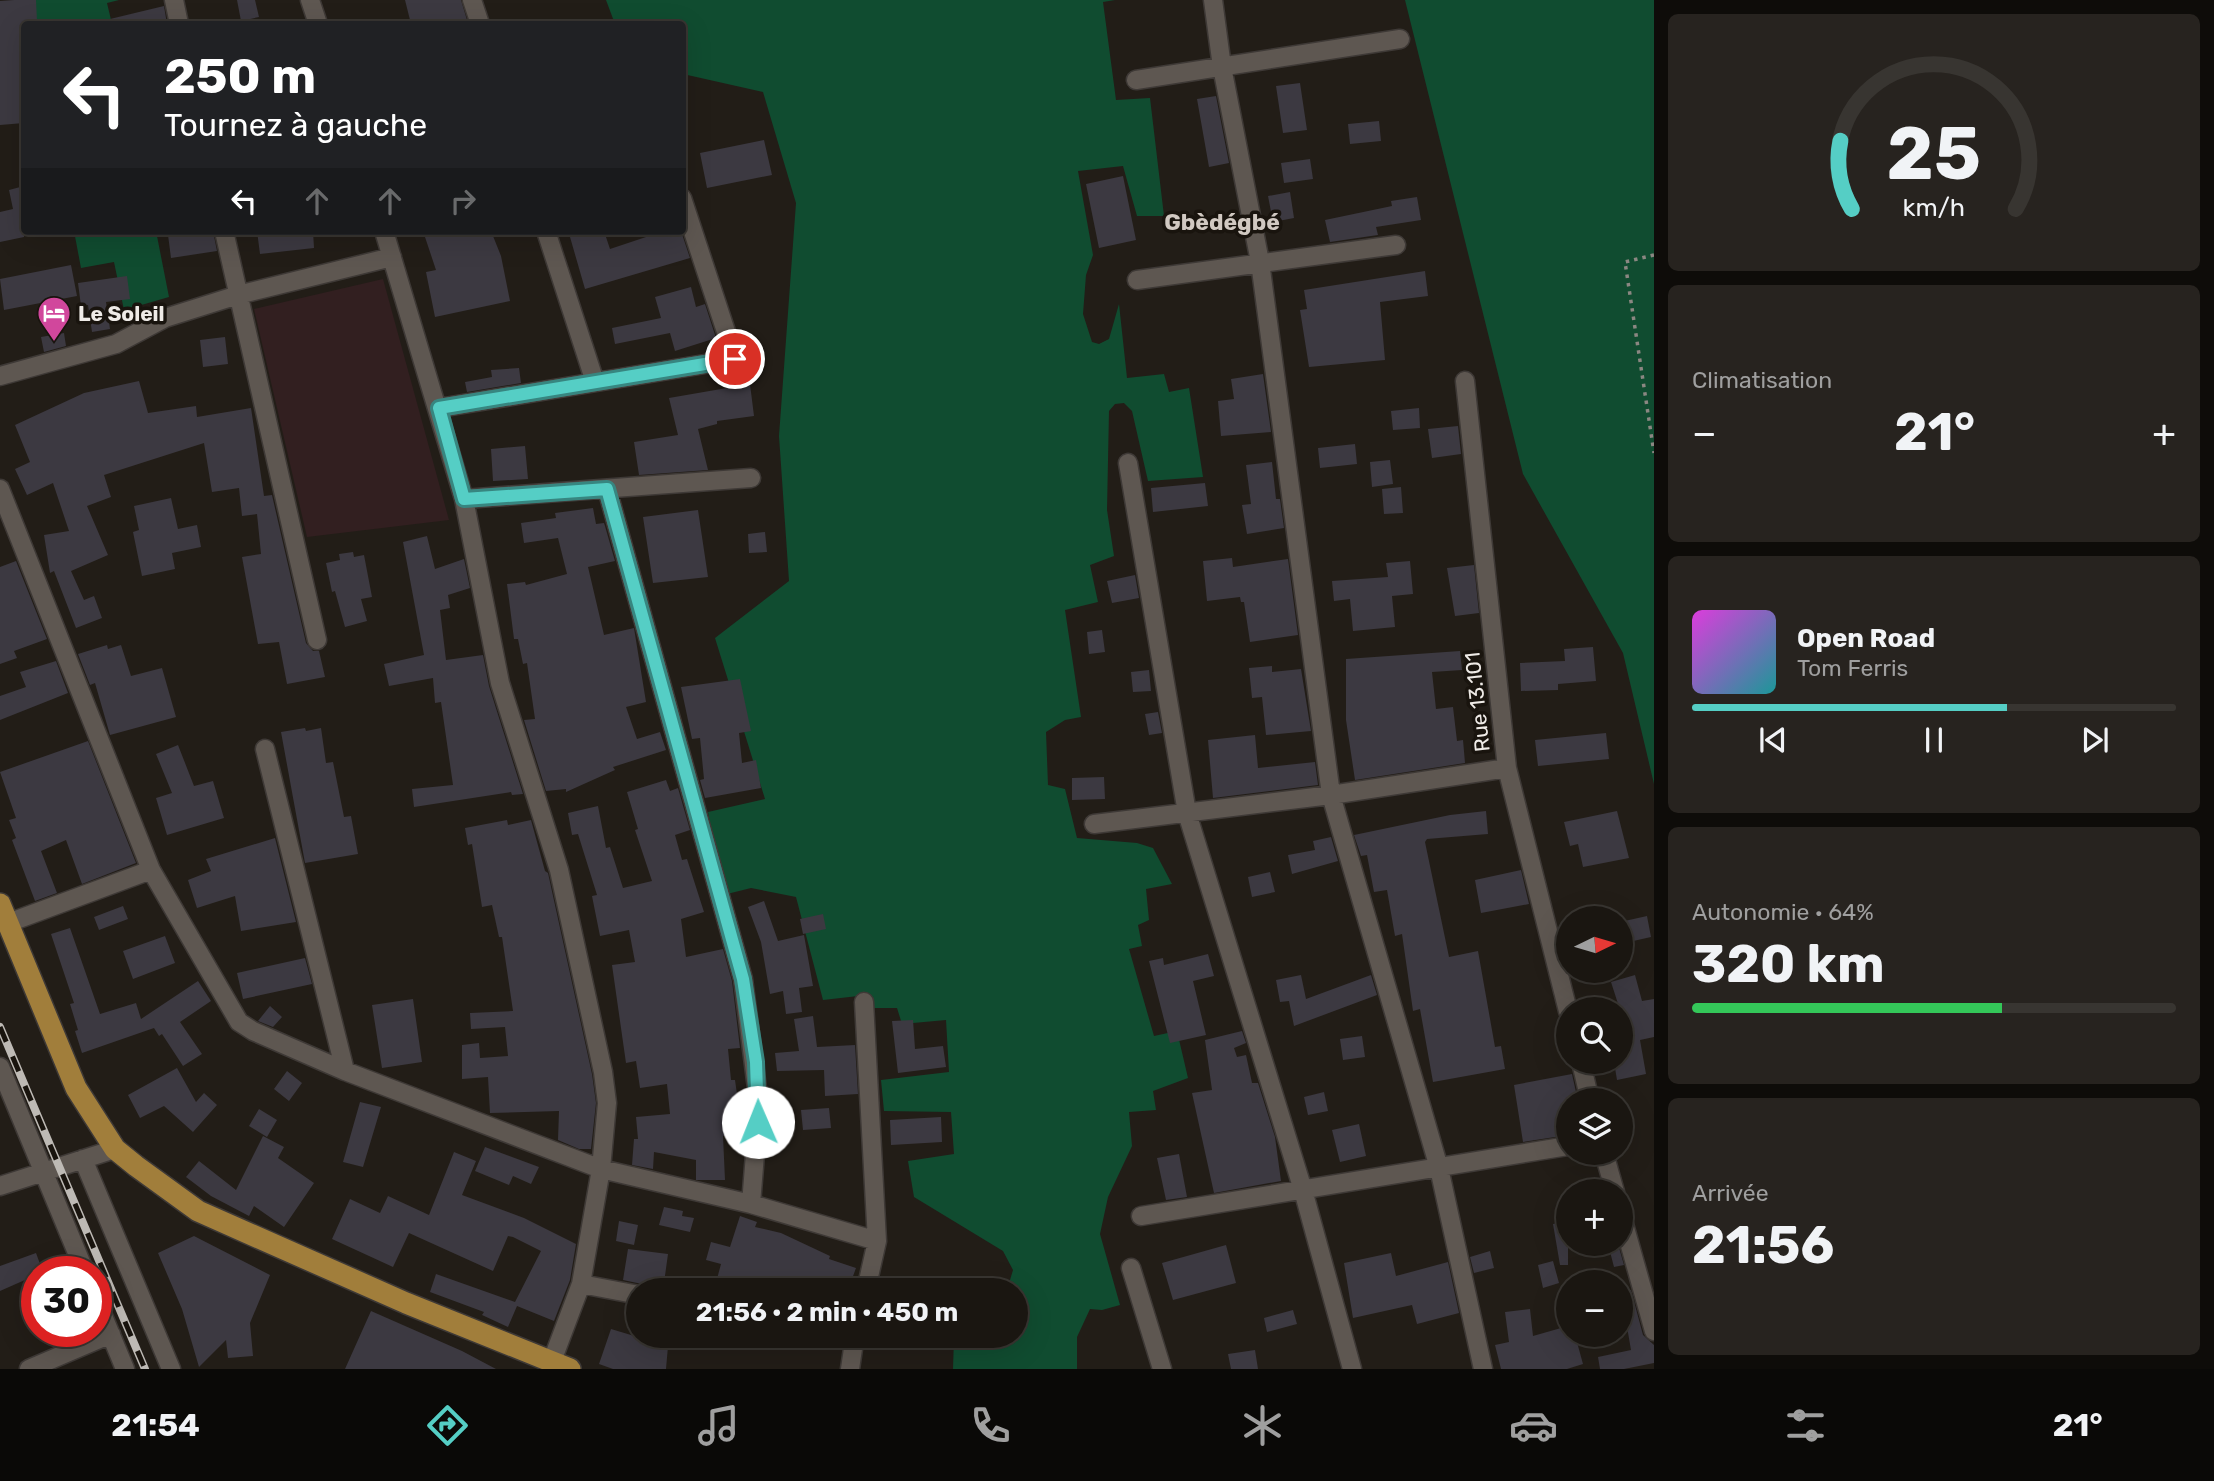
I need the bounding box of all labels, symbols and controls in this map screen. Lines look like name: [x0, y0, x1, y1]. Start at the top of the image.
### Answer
text: 250 m: [164, 47, 316, 105]
icon: left: [49, 49, 140, 140]
text: Tournez à gauche: [164, 106, 427, 144]
text: 25: [1887, 111, 1981, 197]
icon: left: [225, 182, 263, 220]
icon: ahead: [298, 182, 336, 220]
icon: ahead: [371, 182, 409, 220]
icon: right: [444, 182, 482, 220]
text: km/h: [1903, 192, 1965, 221]
district label: Gbèdégbé: [1164, 208, 1280, 236]
hotel icon: Le Soleil: [35, 294, 73, 343]
place label: Le Soleil: [78, 301, 165, 326]
pin: [705, 329, 765, 389]
icon: arrive: [716, 340, 754, 378]
text: Climatisation: [1692, 366, 1832, 394]
text: 21°: [1894, 401, 1975, 463]
text: −: [1692, 410, 1717, 456]
text: +: [2152, 410, 2176, 456]
text: Open Road: [1797, 623, 1935, 654]
street label: Rue 13.101: [1459, 651, 1495, 753]
text: Tom Ferris: [1797, 654, 1908, 682]
icon: previous: [1754, 721, 1792, 759]
icon: pause: [1915, 721, 1953, 759]
icon: next: [2076, 721, 2114, 759]
text: Autonomie · 64%: [1692, 898, 1874, 926]
north arrow: [1556, 906, 1633, 984]
map controls: [1556, 906, 1633, 1347]
text: 320 km: [1692, 933, 1885, 995]
button: search: [1556, 997, 1633, 1074]
position arrow: [721, 1085, 795, 1159]
button: layers: [1556, 1088, 1633, 1165]
button: +: [1556, 1179, 1633, 1256]
text: Arrivée: [1692, 1179, 1769, 1207]
text: 21:56: [1692, 1214, 1834, 1276]
speed limit sign: 30: [21, 1256, 112, 1347]
button: −: [1556, 1270, 1633, 1347]
text: 21:56 · 2 min · 450 m: [696, 1297, 958, 1328]
icon: directions: [423, 1401, 472, 1450]
icon: music: [694, 1401, 743, 1450]
icon: phone: [966, 1401, 1015, 1450]
icon: climate: [1238, 1401, 1287, 1450]
icon: car: [1509, 1401, 1558, 1450]
icon: filters: [1781, 1401, 1830, 1450]
text: 21:54: [111, 1406, 200, 1444]
text: 21°: [2053, 1406, 2103, 1444]

